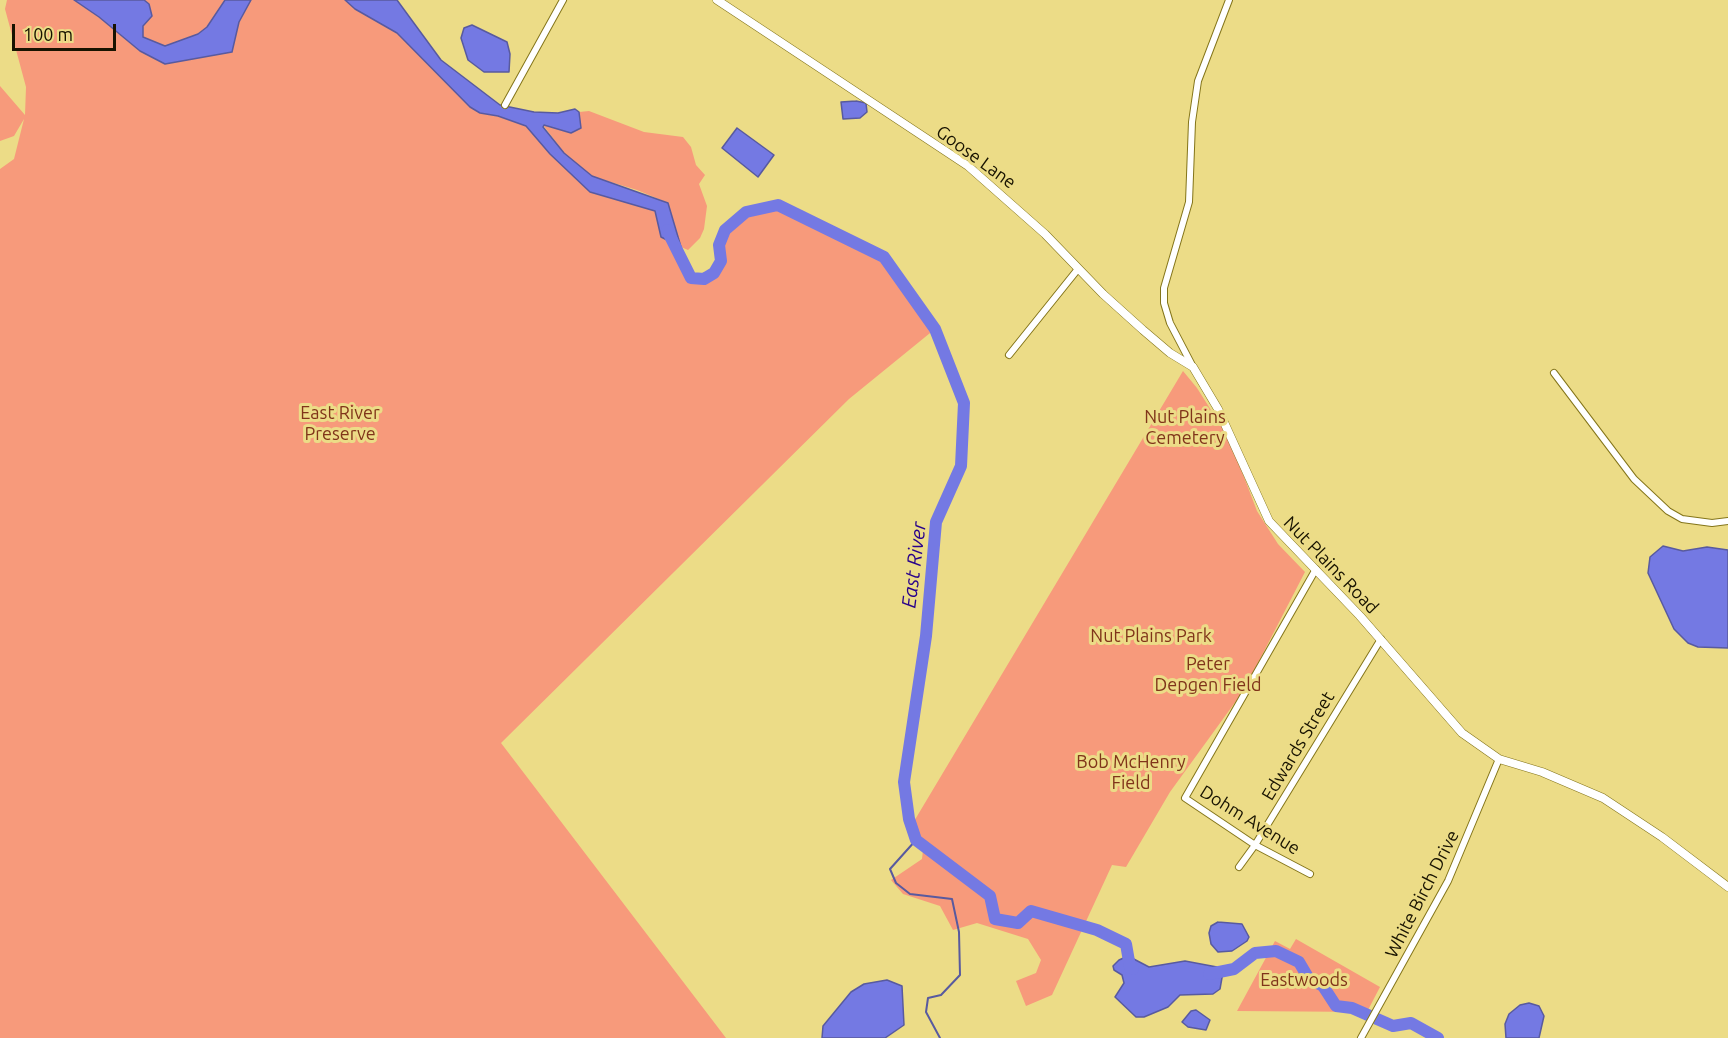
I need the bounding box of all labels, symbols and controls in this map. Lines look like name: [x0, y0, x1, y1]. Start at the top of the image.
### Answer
scale bar: [15, 12, 118, 50]
text: 100 m: [23, 24, 73, 44]
street label: Goose Lane: [932, 121, 1020, 193]
park label: East River Preserve: [300, 402, 380, 444]
park label: Nut Plains Cemetery: [1144, 406, 1226, 448]
street label: Nut Plains Road: [1279, 512, 1383, 618]
water label: East River: [897, 520, 931, 610]
park label: Nut Plains Park: [1090, 625, 1212, 647]
park label: Peter Depgen Field: [1155, 653, 1261, 696]
street label: Edwards Street: [1257, 688, 1339, 804]
park label: Bob McHenry Field: [1076, 751, 1186, 794]
street label: Dohm Avenue: [1196, 781, 1304, 859]
street label: White Birch Drive: [1381, 827, 1463, 961]
park label: Eastwoods: [1260, 969, 1348, 991]

